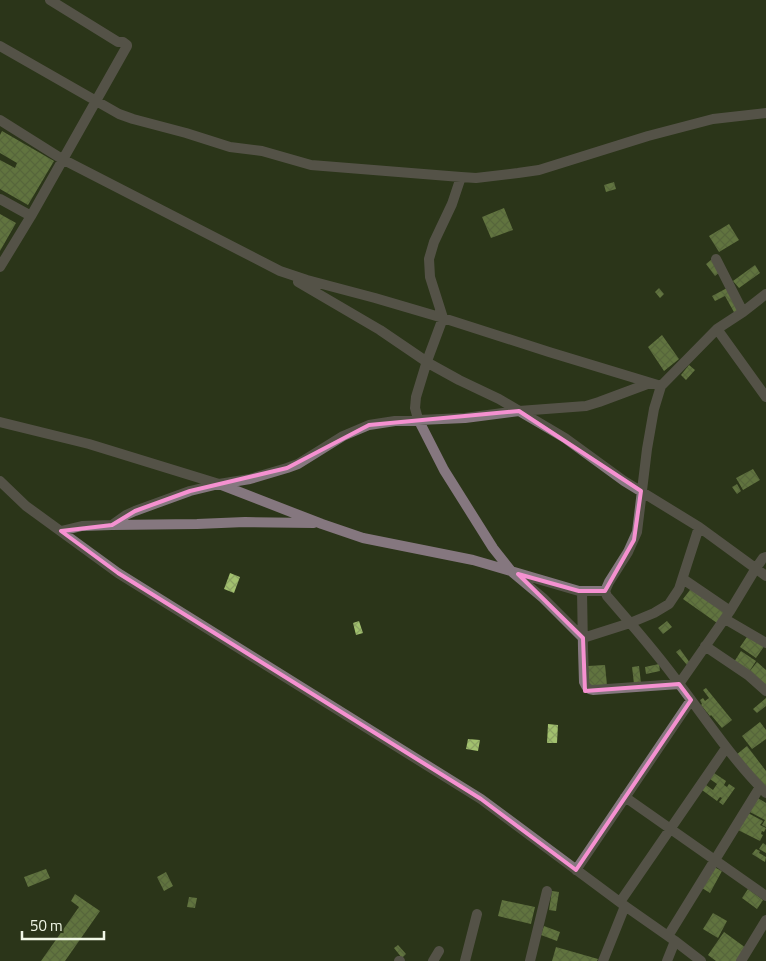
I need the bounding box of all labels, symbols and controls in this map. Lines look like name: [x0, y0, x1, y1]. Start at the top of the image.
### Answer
scale bar: [22, 908, 105, 940]
text: 50 m: [30, 914, 63, 937]

